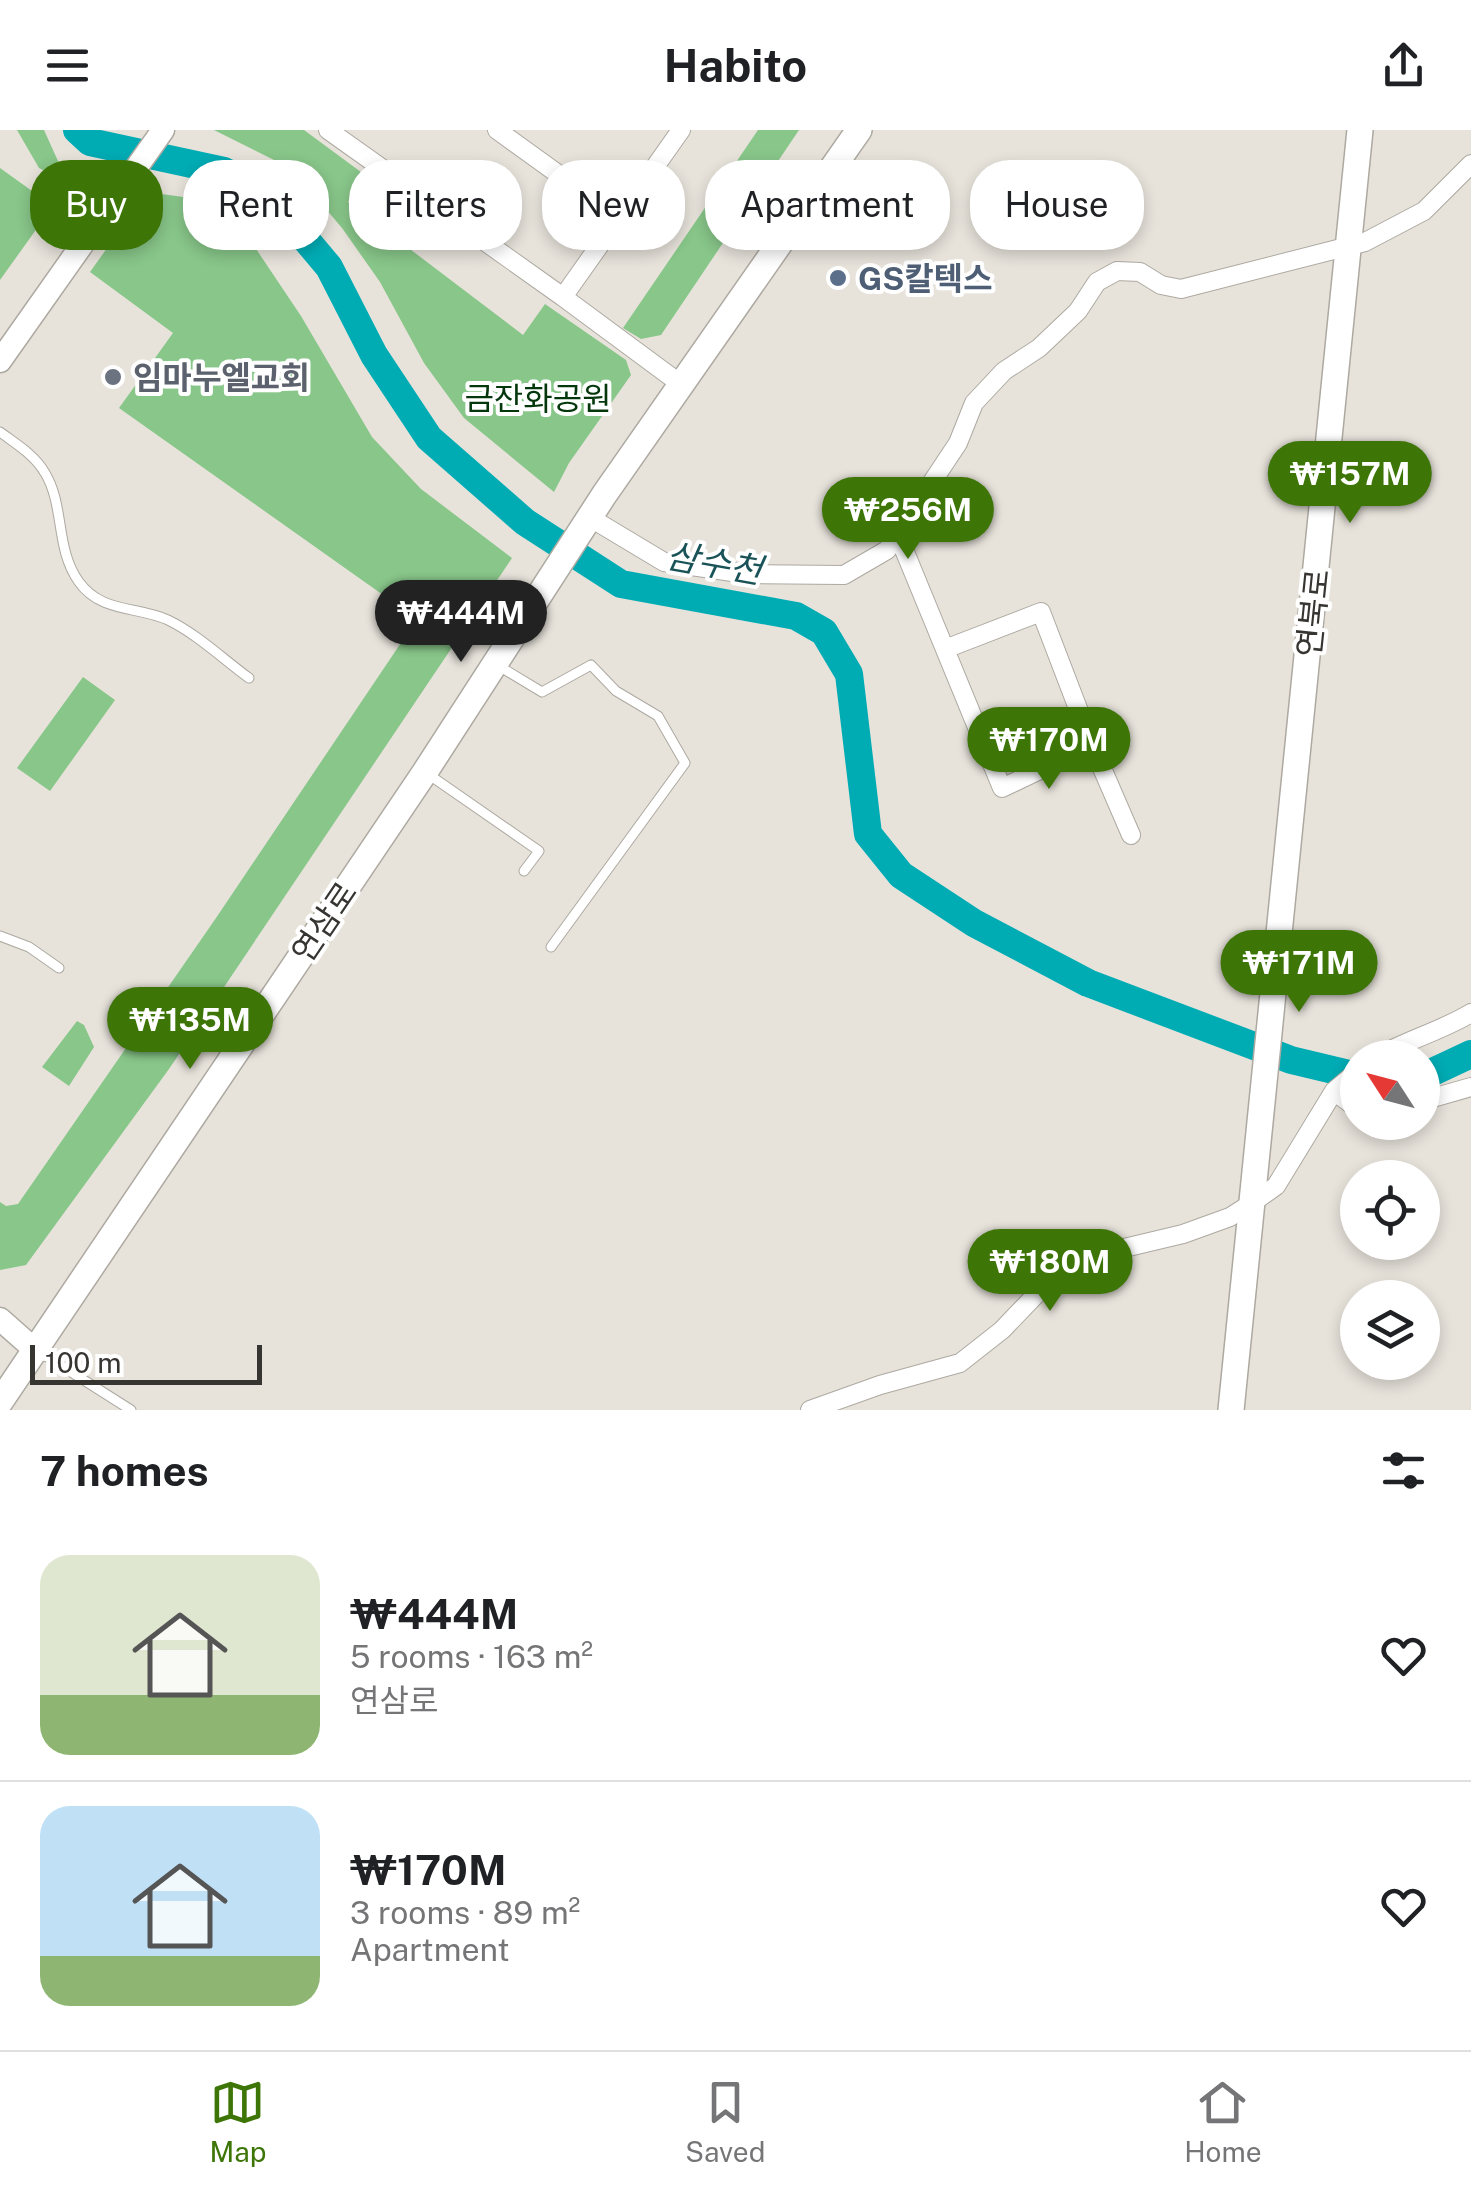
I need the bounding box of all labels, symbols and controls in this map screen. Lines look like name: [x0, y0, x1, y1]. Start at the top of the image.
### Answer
icon: menu: [40, 38, 95, 93]
icon: share: [1376, 38, 1431, 93]
text: Habito: [664, 39, 807, 92]
chip: Buy: [30, 160, 163, 250]
chip: Rent: [183, 160, 329, 250]
chip: Filters: [349, 160, 522, 250]
chip: New: [542, 160, 685, 250]
chip: Apartment: [705, 160, 950, 250]
chip: House: [970, 160, 1144, 250]
place label: GS칼텍스: [858, 260, 993, 297]
marker: GS칼텍스: [827, 267, 849, 289]
place label: 임마누엘교회: [133, 359, 310, 396]
marker: 임마누엘교회: [102, 366, 124, 388]
park label: 금잔화공원: [464, 380, 612, 417]
pin: ₩157M: [1280, 441, 1420, 526]
text: ₩157M: [1290, 455, 1410, 492]
pin: ₩256M: [838, 477, 978, 562]
text: ₩256M: [844, 491, 972, 528]
water label: 삼수천: [663, 534, 769, 592]
street label: 연북로: [1290, 567, 1336, 659]
pin: ₩444M: [391, 580, 531, 665]
text: ₩444M: [397, 594, 525, 631]
pin: ₩170M: [979, 707, 1119, 792]
text: ₩170M: [989, 721, 1109, 758]
street label: 연삼로: [284, 875, 364, 969]
pin: ₩171M: [1229, 930, 1369, 1015]
text: ₩171M: [1243, 944, 1355, 981]
pin: ₩135M: [120, 987, 260, 1072]
text: ₩135M: [129, 1001, 251, 1038]
north arrow: [1340, 1040, 1440, 1140]
map controls: [1340, 1040, 1440, 1380]
button: locate: [1340, 1160, 1440, 1260]
pin: ₩180M: [980, 1229, 1120, 1314]
text: ₩180M: [990, 1243, 1110, 1280]
button: layers: [1340, 1280, 1440, 1380]
scale bar: [30, 1340, 262, 1384]
text: 100 m: [45, 1346, 122, 1379]
icon: filters: [1376, 1443, 1431, 1498]
text: 7 homes: [40, 1446, 209, 1495]
text: ₩444M: [350, 1589, 518, 1638]
icon: home: [120, 1595, 240, 1715]
icon: heart: [1376, 1628, 1431, 1683]
text: 5 rooms · 163 m²: [350, 1638, 593, 1675]
text: 연삼로: [350, 1682, 438, 1719]
text: ₩170M: [350, 1845, 506, 1894]
icon: home: [120, 1846, 240, 1966]
icon: heart: [1376, 1879, 1431, 1934]
text: 3 rooms · 89 m²: [350, 1894, 580, 1931]
text: Apartment: [350, 1931, 510, 1968]
tab: Map: [209, 2075, 266, 2168]
tab: Saved: [685, 2075, 765, 2168]
tab: Home: [1184, 2075, 1262, 2168]

